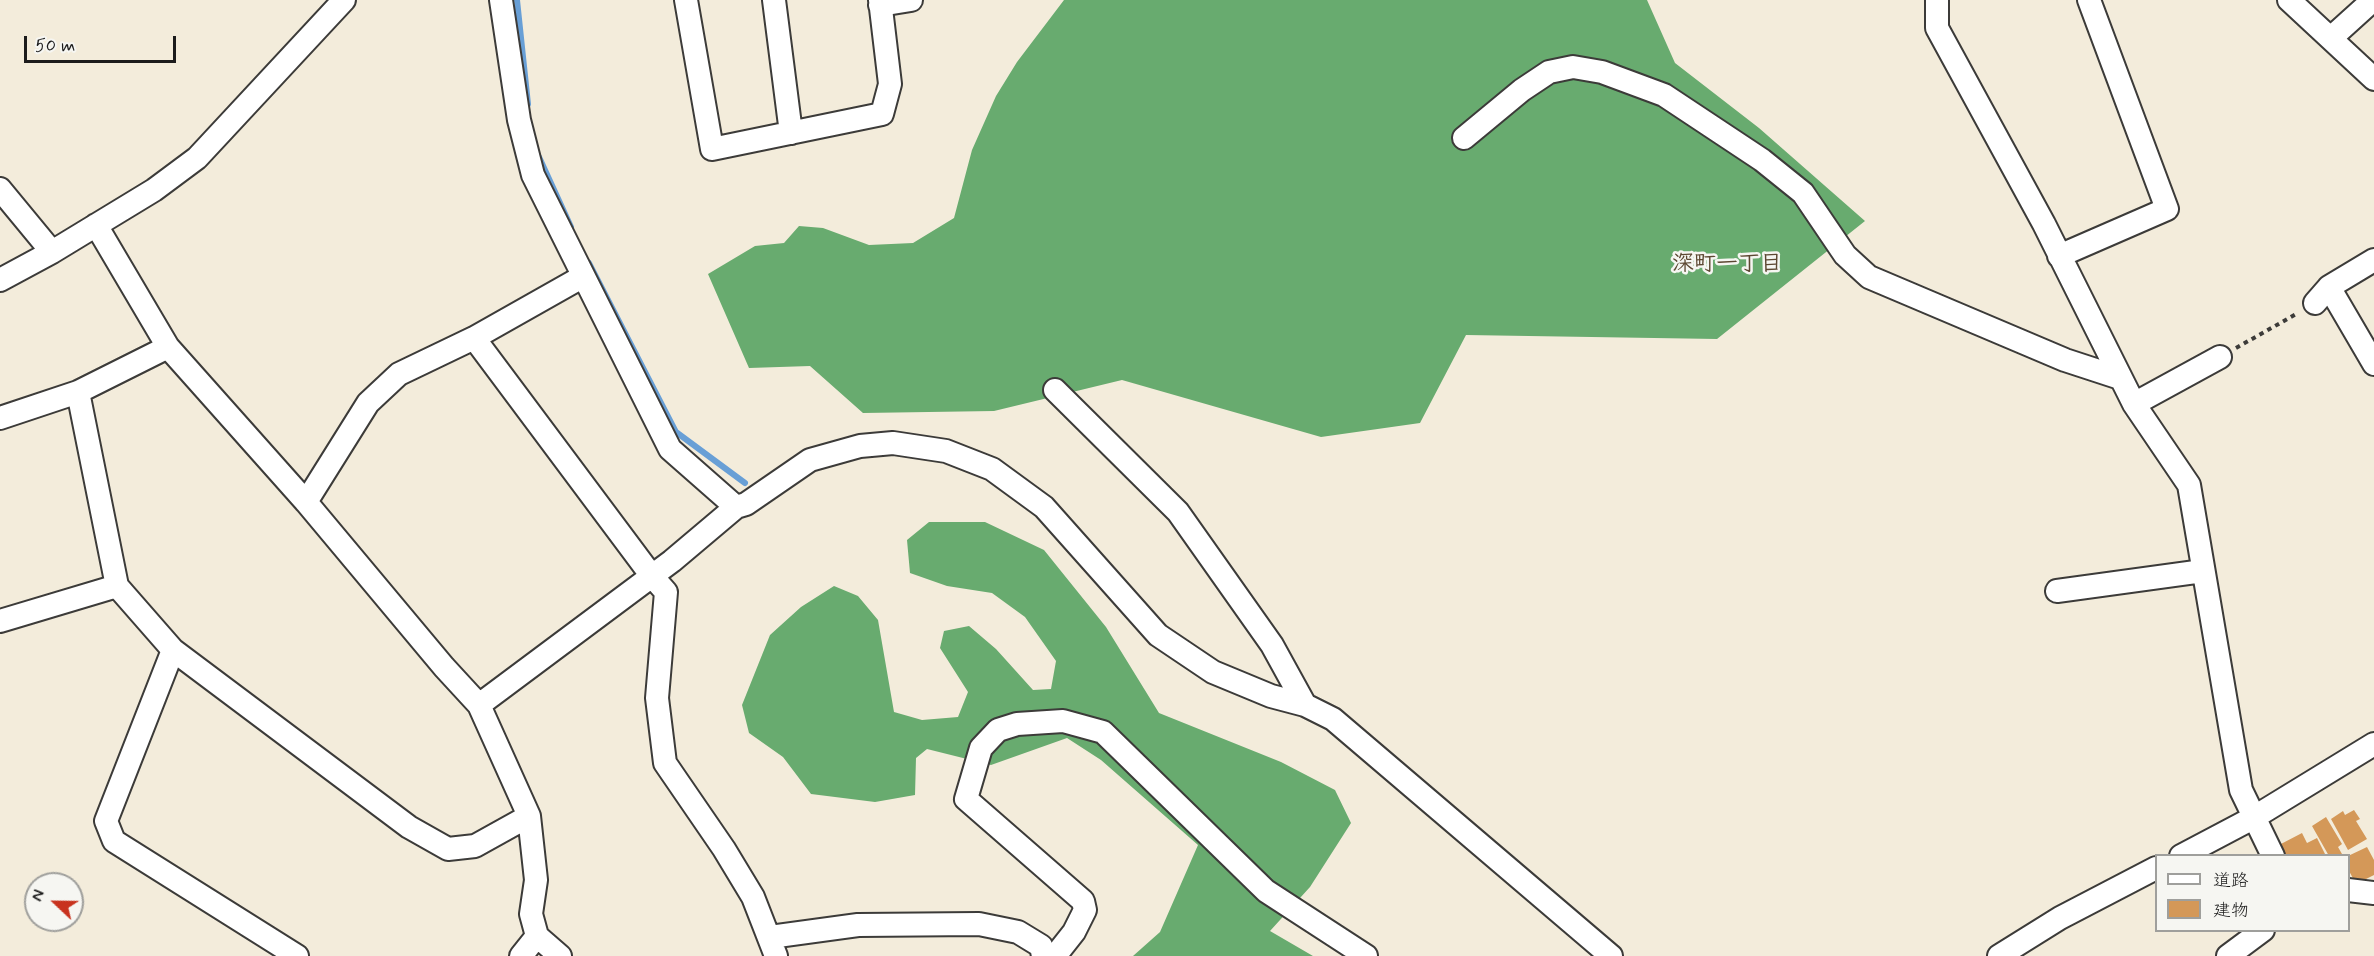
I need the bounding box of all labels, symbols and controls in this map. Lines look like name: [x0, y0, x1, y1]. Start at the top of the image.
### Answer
scale bar: [27, 24, 178, 62]
text: 50 m: [35, 34, 75, 58]
district label: 深町一丁目: [1672, 252, 1782, 278]
legend: [2155, 854, 2350, 932]
text: 道路: [2213, 869, 2249, 893]
north arrow: [24, 872, 84, 932]
text: N: [27, 887, 50, 905]
text: 建物: [2213, 899, 2249, 923]

